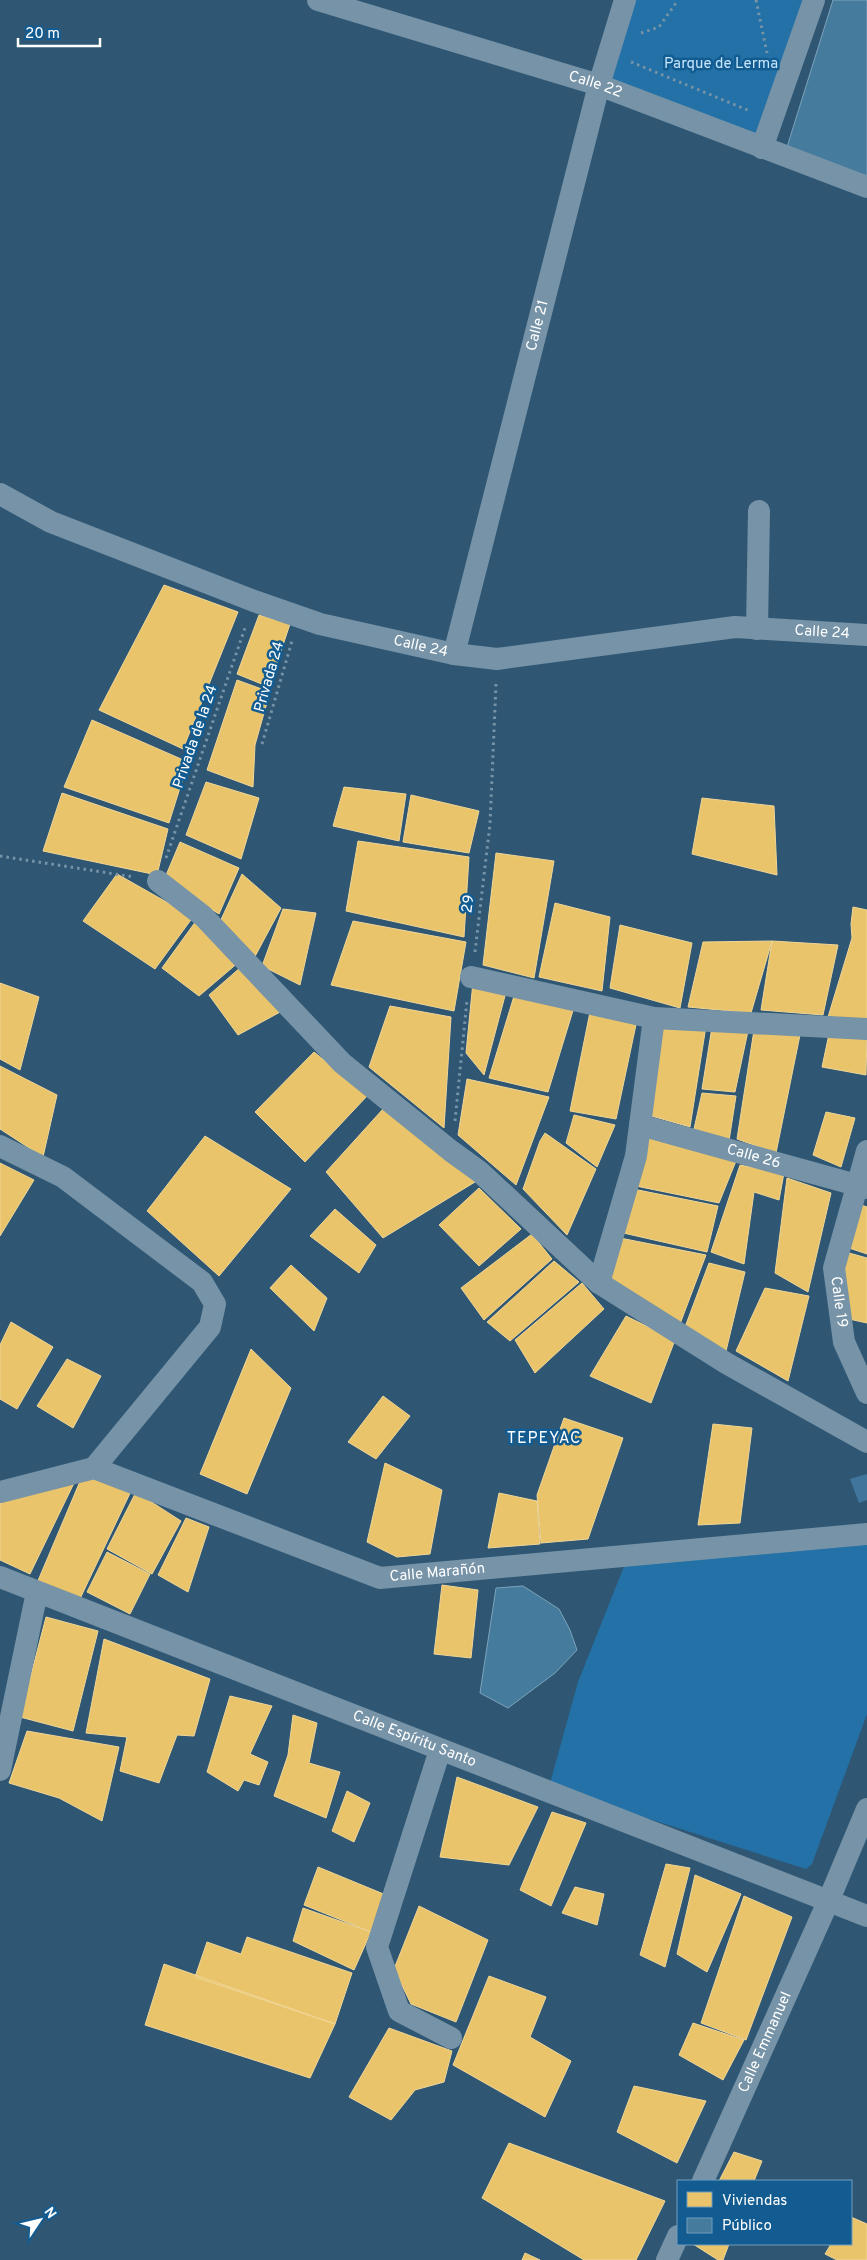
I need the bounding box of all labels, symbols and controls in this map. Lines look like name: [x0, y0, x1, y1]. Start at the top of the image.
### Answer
scale bar: [18, 15, 100, 47]
text: 20 m: [25, 25, 60, 44]
park label: Parque de Lerma: [664, 55, 778, 74]
street label: Calle 22: [566, 67, 625, 102]
street label: Calle 21: [522, 298, 553, 353]
street label: Calle 24: [794, 621, 850, 643]
street label: Calle 24: [391, 631, 450, 662]
street label: Privada 24: [251, 639, 289, 715]
street label: Privada de la 24: [169, 683, 223, 791]
street label: 29: [458, 894, 480, 914]
street label: Calle 26: [725, 1140, 783, 1173]
street label: Calle 19: [826, 1275, 851, 1329]
district label: TEPEYAC: [507, 1429, 581, 1449]
street label: Calle Marañón: [389, 1559, 486, 1587]
street label: Calle Espíritu Santo: [350, 1706, 479, 1772]
street label: Calle Emmanuel: [734, 1989, 796, 2096]
legend: [677, 2180, 852, 2245]
text: Viviendas: [722, 2192, 787, 2211]
north arrow: [15, 2195, 65, 2245]
text: N: [40, 2204, 59, 2222]
text: Público: [722, 2217, 772, 2236]

